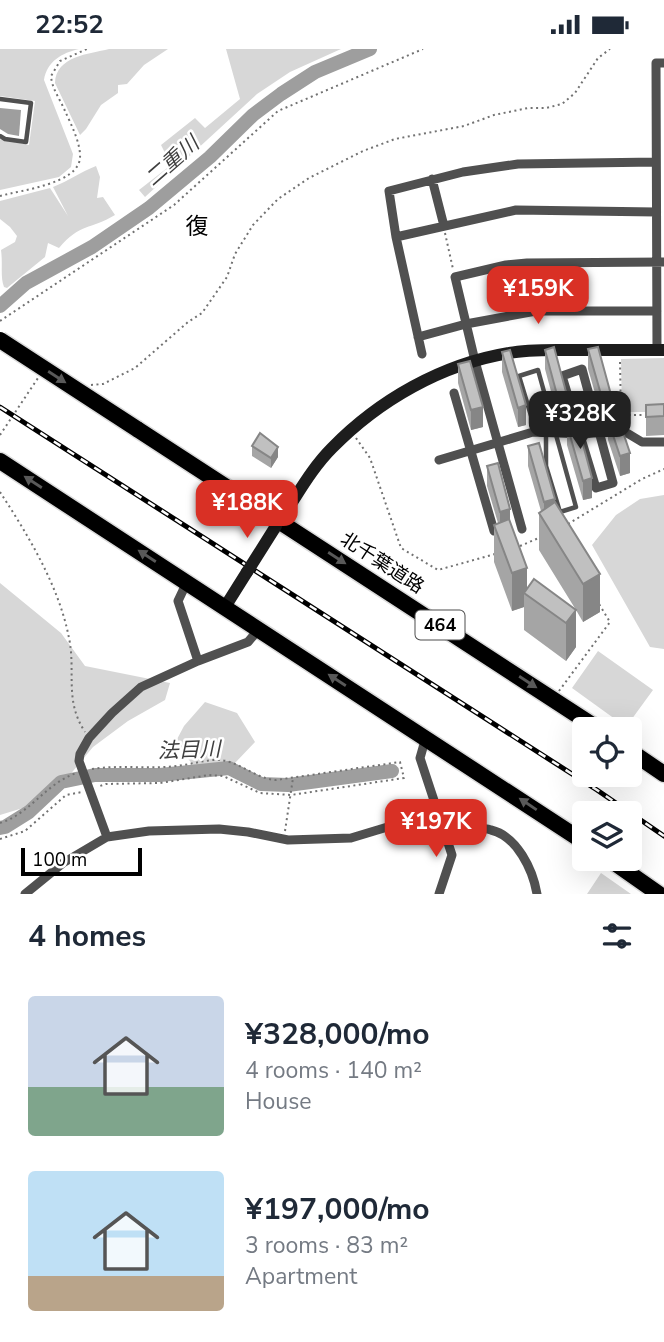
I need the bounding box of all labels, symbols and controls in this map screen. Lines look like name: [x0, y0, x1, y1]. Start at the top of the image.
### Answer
text: 22:52: [35, 7, 104, 42]
water label: 二重川: [139, 128, 206, 192]
district label: 復: [186, 211, 209, 242]
pin: ¥159K: [489, 267, 587, 326]
text: ¥159K: [503, 273, 573, 304]
one-way arrow: [48, 370, 67, 383]
pin: ¥328K: [531, 391, 629, 451]
text: ¥328K: [545, 398, 615, 429]
one-way arrow: [23, 476, 42, 489]
pin: ¥188K: [198, 481, 296, 540]
text: ¥188K: [212, 487, 282, 518]
street label: 北千葉道路: [335, 526, 429, 600]
one-way arrow: [137, 550, 157, 563]
one-way arrow: [327, 552, 347, 565]
road number: 464: [416, 611, 464, 639]
one-way arrow: [328, 673, 347, 686]
one-way arrow: [518, 675, 537, 688]
map controls: [572, 717, 642, 871]
button: locate: [572, 717, 642, 787]
water label: 法目川: [157, 735, 223, 765]
one-way arrow: [519, 797, 537, 811]
pin: ¥197K: [387, 799, 485, 859]
button: layers: [572, 801, 642, 871]
text: ¥197K: [401, 806, 471, 837]
scale bar: [21, 845, 142, 877]
text: 100 m: [32, 847, 87, 873]
text: 4 homes: [28, 916, 146, 957]
icon: filters: [598, 917, 636, 955]
text: ¥328,000/mo: [245, 1014, 430, 1055]
icon: home: [84, 1024, 168, 1108]
text: 4 rooms · 140 m²: [245, 1055, 422, 1086]
text: House: [245, 1086, 312, 1117]
text: ¥197,000/mo: [245, 1189, 430, 1230]
icon: home: [84, 1199, 168, 1283]
text: 3 rooms · 83 m²: [245, 1230, 408, 1261]
text: Apartment: [245, 1261, 357, 1292]

